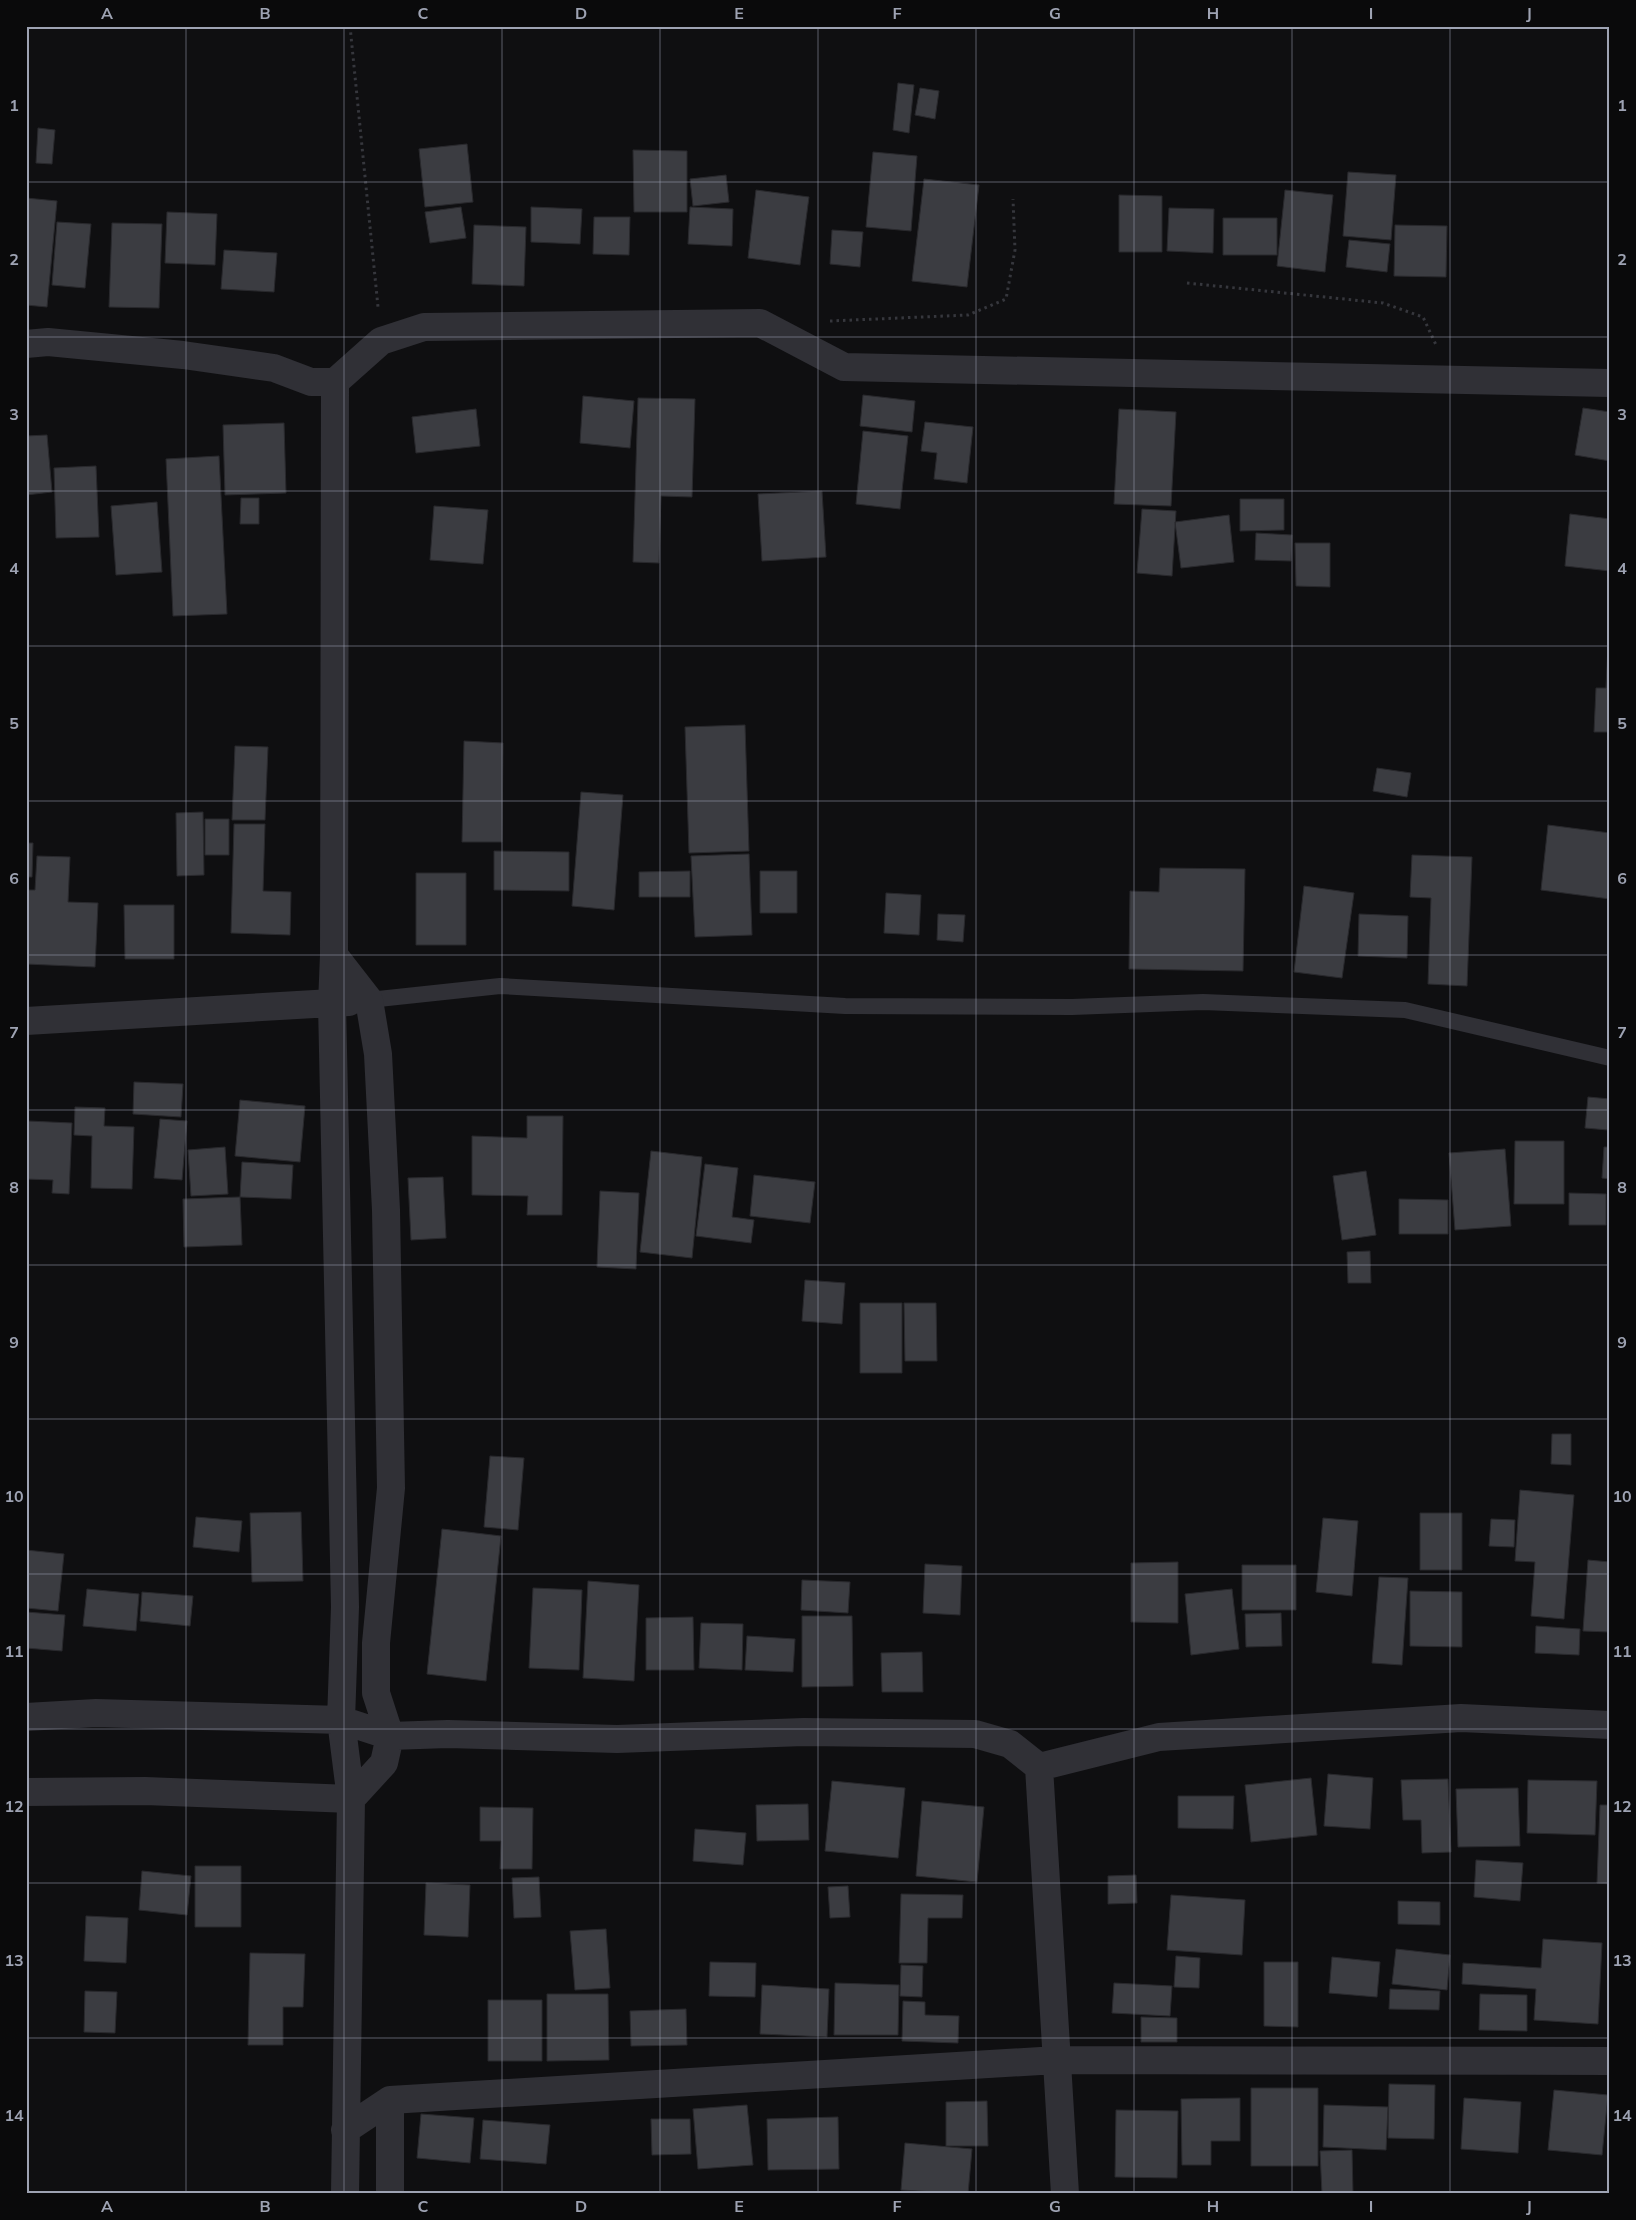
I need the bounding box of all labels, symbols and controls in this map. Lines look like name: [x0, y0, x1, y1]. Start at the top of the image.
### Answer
text: A: [101, 3, 113, 23]
text: B: [259, 3, 271, 23]
text: C: [418, 3, 429, 23]
text: D: [575, 3, 587, 23]
text: E: [734, 3, 744, 23]
text: F: [892, 3, 902, 23]
text: G: [1049, 3, 1061, 23]
text: H: [1207, 3, 1219, 23]
text: I: [1369, 3, 1373, 23]
text: J: [1526, 3, 1532, 23]
text: 1: [9, 95, 19, 115]
text: 1: [1617, 95, 1627, 115]
text: 2: [9, 249, 19, 269]
text: 2: [1617, 249, 1627, 269]
text: 3: [9, 404, 19, 424]
text: 3: [1617, 404, 1627, 424]
text: 4: [9, 558, 19, 578]
text: 4: [1617, 558, 1627, 578]
text: 5: [9, 713, 19, 733]
text: 5: [1617, 713, 1627, 733]
text: 6: [9, 868, 19, 888]
text: 6: [1617, 868, 1627, 888]
text: 7: [9, 1022, 19, 1042]
text: 7: [1617, 1022, 1627, 1042]
text: 8: [9, 1177, 19, 1197]
text: 8: [1617, 1177, 1627, 1197]
text: 9: [9, 1332, 19, 1352]
text: 9: [1617, 1332, 1627, 1352]
text: 10: [4, 1486, 24, 1506]
text: 10: [1612, 1486, 1632, 1506]
text: 11: [4, 1641, 24, 1661]
text: 11: [1612, 1641, 1632, 1661]
text: 12: [4, 1796, 24, 1816]
text: 12: [1612, 1796, 1632, 1816]
text: 13: [4, 1950, 24, 1970]
text: 13: [1612, 1950, 1632, 1970]
text: 14: [4, 2105, 24, 2125]
text: 14: [1612, 2105, 1632, 2125]
text: A: [101, 2196, 113, 2216]
text: B: [259, 2196, 271, 2216]
text: C: [418, 2196, 429, 2216]
text: D: [575, 2196, 587, 2216]
text: E: [734, 2196, 744, 2216]
text: F: [892, 2196, 902, 2216]
text: G: [1049, 2196, 1061, 2216]
text: H: [1207, 2196, 1219, 2216]
text: I: [1369, 2196, 1373, 2216]
text: J: [1526, 2196, 1532, 2216]

